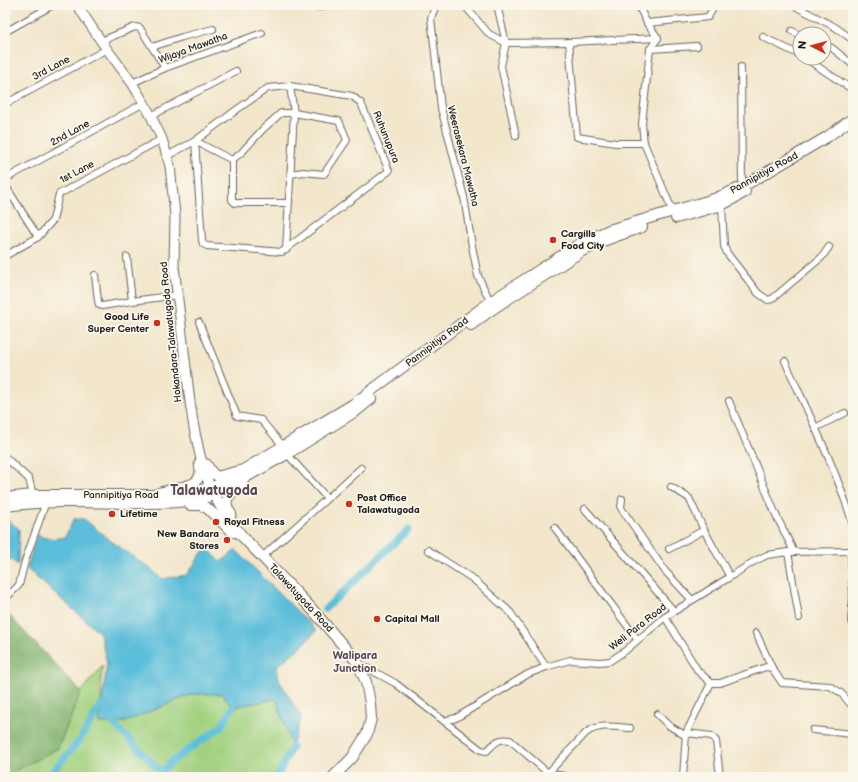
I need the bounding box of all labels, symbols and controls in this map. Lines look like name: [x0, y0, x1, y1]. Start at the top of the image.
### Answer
north arrow: [792, 26, 832, 66]
street label: Wijaya Mawatha: [157, 30, 229, 66]
text: N: [796, 40, 809, 50]
street label: 3rd Lane: [30, 53, 72, 83]
street label: Weerasekara Mawatha: [445, 104, 481, 208]
street label: Ruhunupura: [370, 109, 402, 165]
street label: 2nd Lane: [48, 117, 92, 149]
street label: Pannipitiya Road: [728, 149, 800, 197]
street label: 1st Lane: [58, 158, 96, 186]
place label: Cargills Food City: [561, 228, 605, 252]
marker: Cargills Food City: [548, 235, 558, 245]
street label: Hokandara-Talawatugoda Road: [158, 261, 184, 403]
place label: Good Life Super Center: [88, 311, 150, 335]
street label: Pannipitiya Road: [403, 314, 471, 370]
marker: Good Life Super Center: [152, 318, 162, 328]
district label: Talawatugoda: [170, 482, 258, 499]
street label: Pannipitiya Road: [83, 489, 159, 501]
place label: Post Office Talawatugoda: [357, 492, 420, 516]
marker: Post Office Talawatugoda: [344, 499, 354, 509]
place label: Lifetime: [120, 508, 158, 520]
marker: Lifetime: [107, 509, 117, 519]
place label: Royal Fitness: [224, 516, 285, 528]
marker: Royal Fitness: [211, 517, 221, 527]
place label: New Bandara Stores: [157, 528, 219, 552]
marker: New Bandara Stores: [222, 535, 232, 545]
street label: Talawatugoda Road: [266, 561, 336, 635]
street label: Weli Para Road: [607, 601, 669, 653]
place label: Capital Mall: [385, 613, 440, 625]
marker: Capital Mall: [372, 614, 382, 624]
district label: Walipara Junction: [333, 649, 377, 675]

